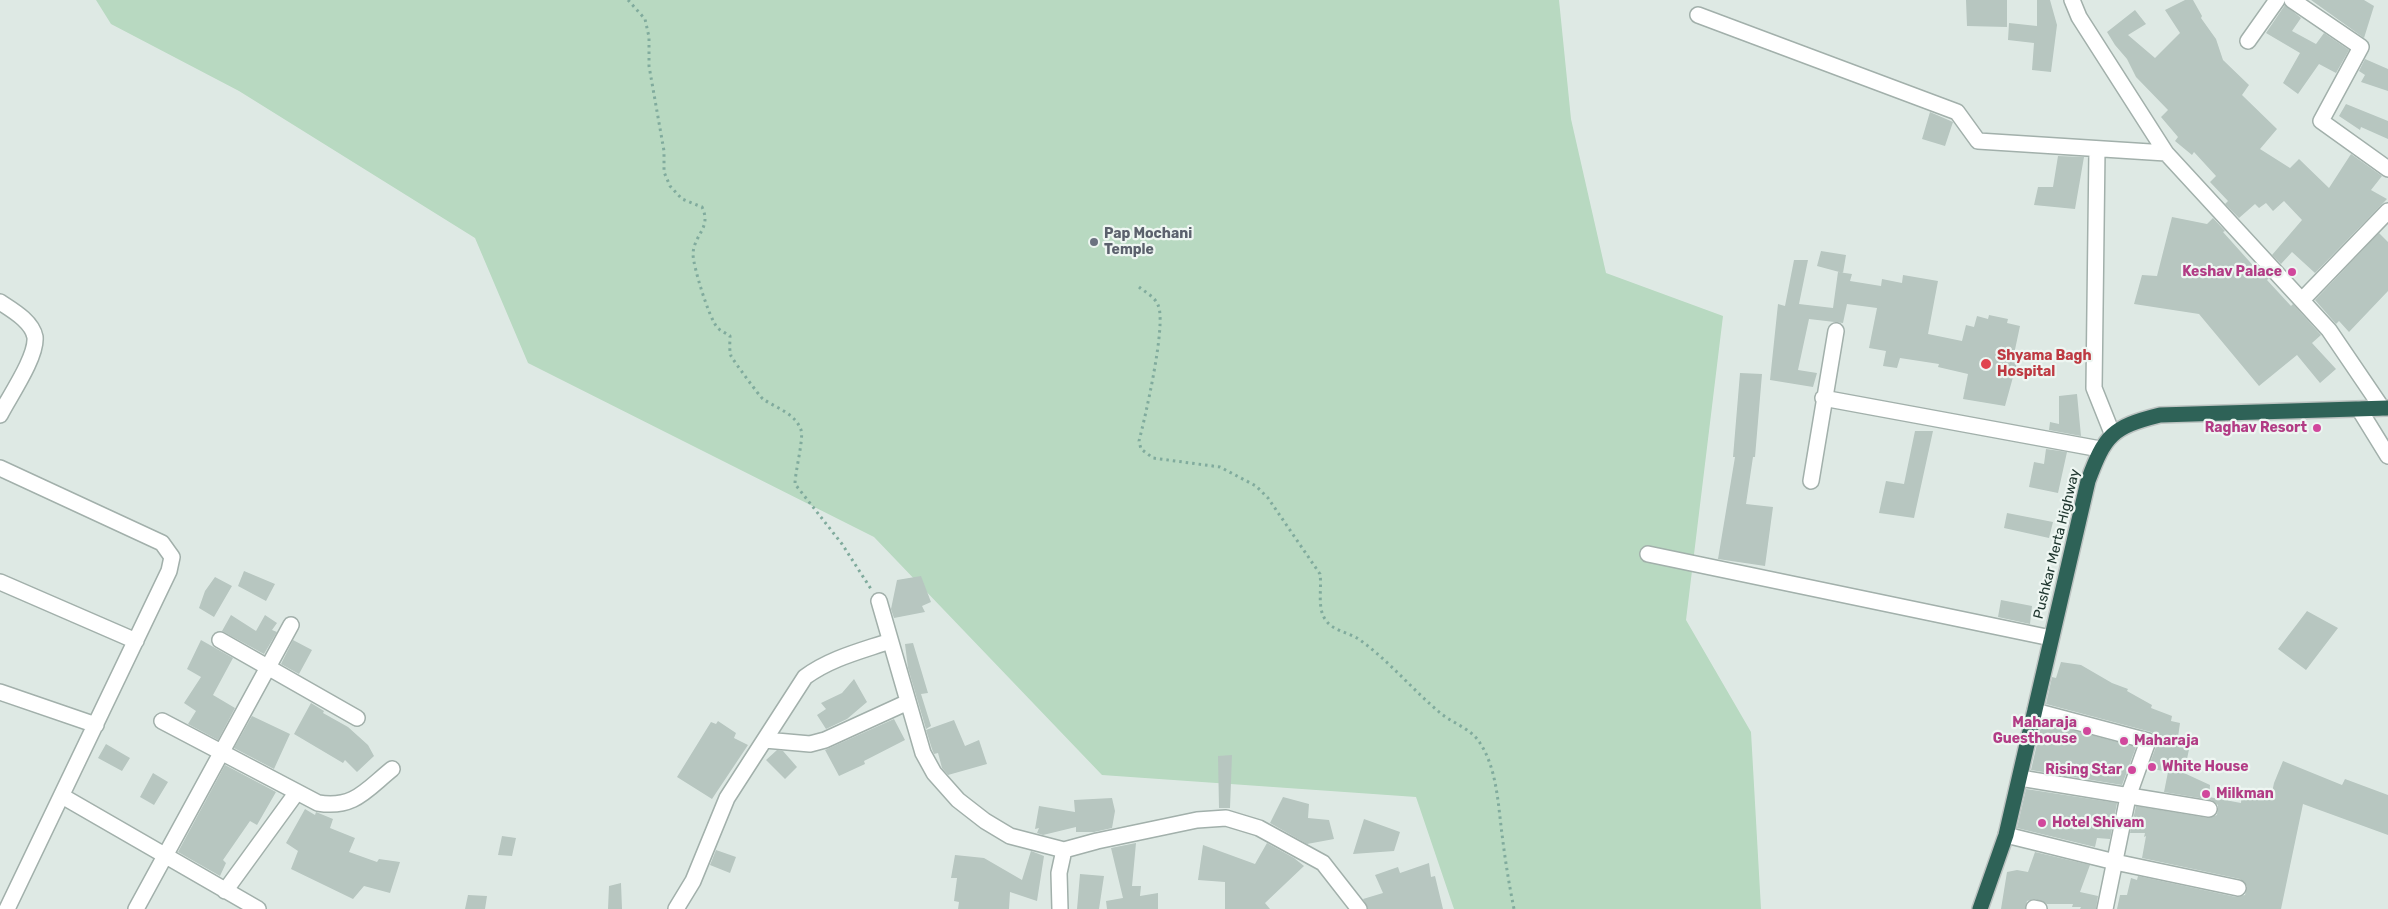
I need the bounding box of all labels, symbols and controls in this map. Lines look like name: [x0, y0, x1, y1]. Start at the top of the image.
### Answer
place label: Pap Mochani Temple: [1104, 226, 1192, 258]
marker: Pap Mochani Temple: [1088, 236, 1100, 248]
place label: Keshav Palace: [2182, 264, 2282, 280]
marker: Keshav Palace: [2286, 266, 2298, 278]
place label: Shyama Bagh Hospital: [1997, 348, 2092, 381]
marker: Shyama Bagh Hospital: [1979, 357, 1993, 371]
place label: Raghav Resort: [2205, 420, 2307, 436]
marker: Raghav Resort: [2311, 422, 2323, 434]
street label: Pushkar Merta Highway: [2030, 467, 2084, 621]
place label: Maharaja Guesthouse: [1993, 715, 2077, 748]
marker: Maharaja Guesthouse: [2081, 725, 2093, 737]
place label: Maharaja: [2134, 733, 2199, 749]
marker: Maharaja: [2118, 735, 2130, 747]
place label: White House: [2162, 759, 2249, 775]
marker: White House: [2146, 761, 2158, 773]
place label: Rising Star: [2045, 762, 2122, 778]
marker: Rising Star: [2126, 764, 2138, 776]
place label: Milkman: [2216, 786, 2274, 802]
marker: Milkman: [2200, 788, 2212, 800]
place label: Hotel Shivam: [2052, 815, 2144, 831]
marker: Hotel Shivam: [2036, 817, 2048, 829]

